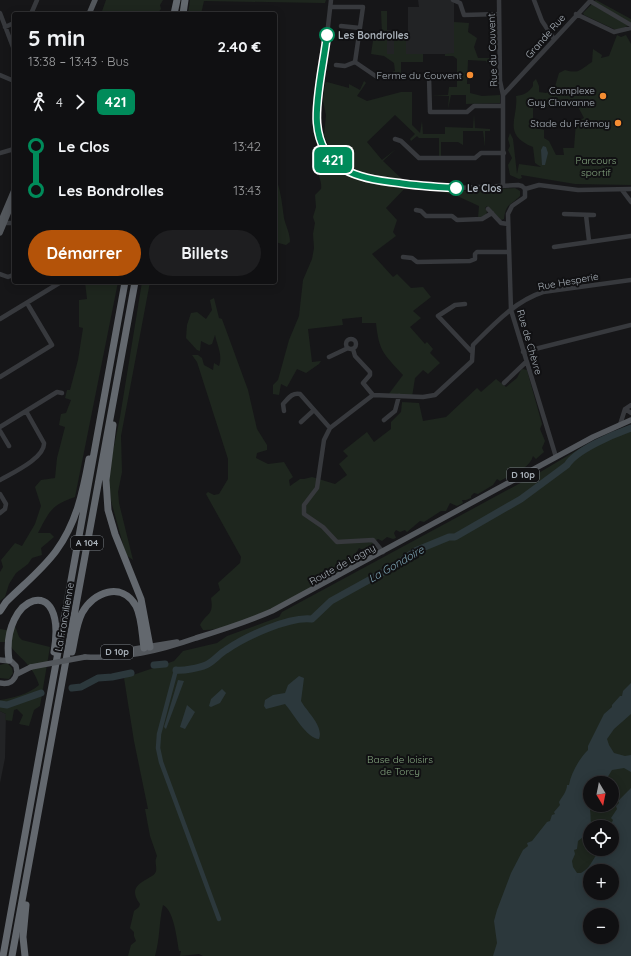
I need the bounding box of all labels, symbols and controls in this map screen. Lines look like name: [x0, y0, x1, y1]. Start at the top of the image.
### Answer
street label: Grande Rue: [522, 11, 569, 61]
street label: Rue du Couvent: [485, 12, 500, 87]
text: 5 min: [28, 24, 85, 52]
marker: Les Bondrolles: [319, 27, 335, 43]
place label: Les Bondrolles: [338, 29, 409, 42]
text: 2.40 €: [218, 37, 261, 56]
text: 13:38 – 13:43 · Bus: [28, 53, 129, 69]
place label: Ferme du Couvent: [377, 69, 463, 82]
marker: Ferme du Couvent: [465, 70, 475, 80]
place label: Complexe Guy Chavanne: [527, 84, 595, 109]
icon: walk: [28, 91, 50, 113]
icon: forward: [69, 91, 91, 113]
marker: Complexe Guy Chavanne: [598, 91, 608, 101]
text: 421: [105, 93, 127, 111]
text: 4: [56, 94, 63, 110]
place label: Stade du Frémoy: [530, 117, 610, 130]
marker: Stade du Frémoy: [613, 118, 623, 128]
text: Le Clos: [58, 137, 109, 156]
text: 13:42: [233, 138, 261, 154]
line badge: 421: [310, 147, 356, 173]
text: 421: [322, 151, 344, 169]
park label: Parcours sportif: [575, 154, 617, 179]
marker: Le Clos: [448, 180, 464, 196]
text: Les Bondrolles: [58, 181, 164, 200]
text: 13:43: [233, 182, 261, 198]
place label: Le Clos: [467, 182, 501, 195]
button: Démarrer: [28, 230, 141, 276]
button: Billets: [149, 230, 261, 276]
street label: Rue Hesperie: [537, 270, 600, 293]
street label: Rue de Chèvre: [514, 308, 545, 377]
road number: D 10p: [507, 468, 539, 482]
road number: A 104: [71, 536, 103, 550]
street label: Route de Lagny: [307, 541, 378, 588]
water label: La Gondoire: [366, 542, 427, 586]
street label: La Francilienne: [52, 581, 77, 653]
road number: D 10p: [101, 645, 133, 659]
park label: Base de loisirs de Torcy: [367, 753, 433, 778]
north arrow: [583, 776, 619, 812]
map controls: [583, 776, 619, 944]
button: locate: [583, 820, 619, 856]
button: +: [583, 864, 619, 900]
button: −: [583, 908, 619, 944]

